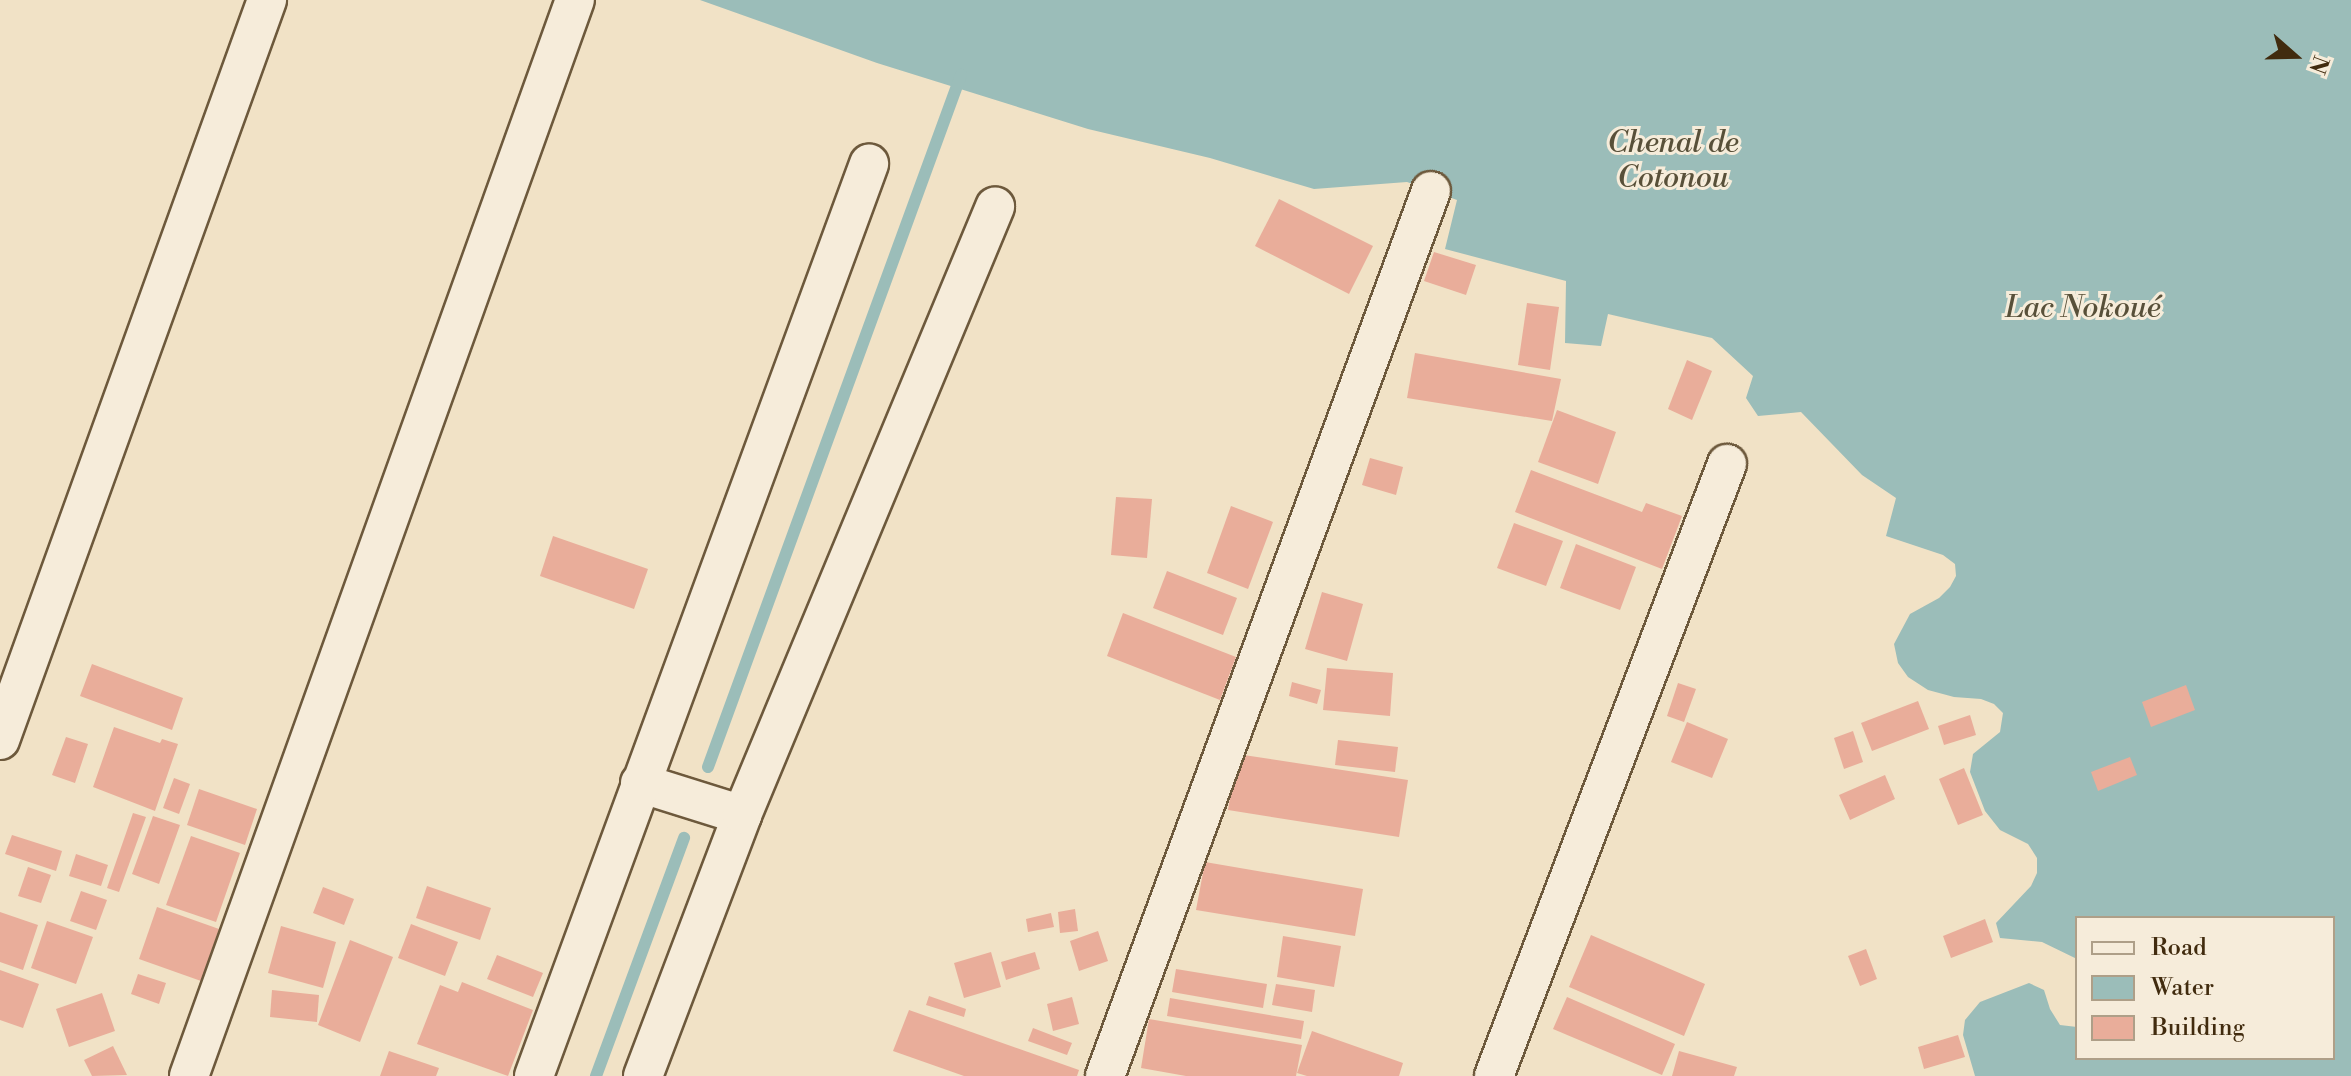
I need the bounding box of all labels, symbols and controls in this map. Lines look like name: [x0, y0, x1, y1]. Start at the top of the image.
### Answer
north arrow: [2255, 16, 2335, 96]
text: N: [2302, 52, 2334, 77]
water label: Chenal de Cotonou: [1607, 125, 1739, 196]
water label: Lac Nokoué: [2005, 290, 2161, 326]
legend: [2075, 916, 2335, 1060]
text: Road: [2151, 933, 2207, 963]
text: Water: [2151, 973, 2214, 1003]
text: Building: [2151, 1013, 2245, 1043]

